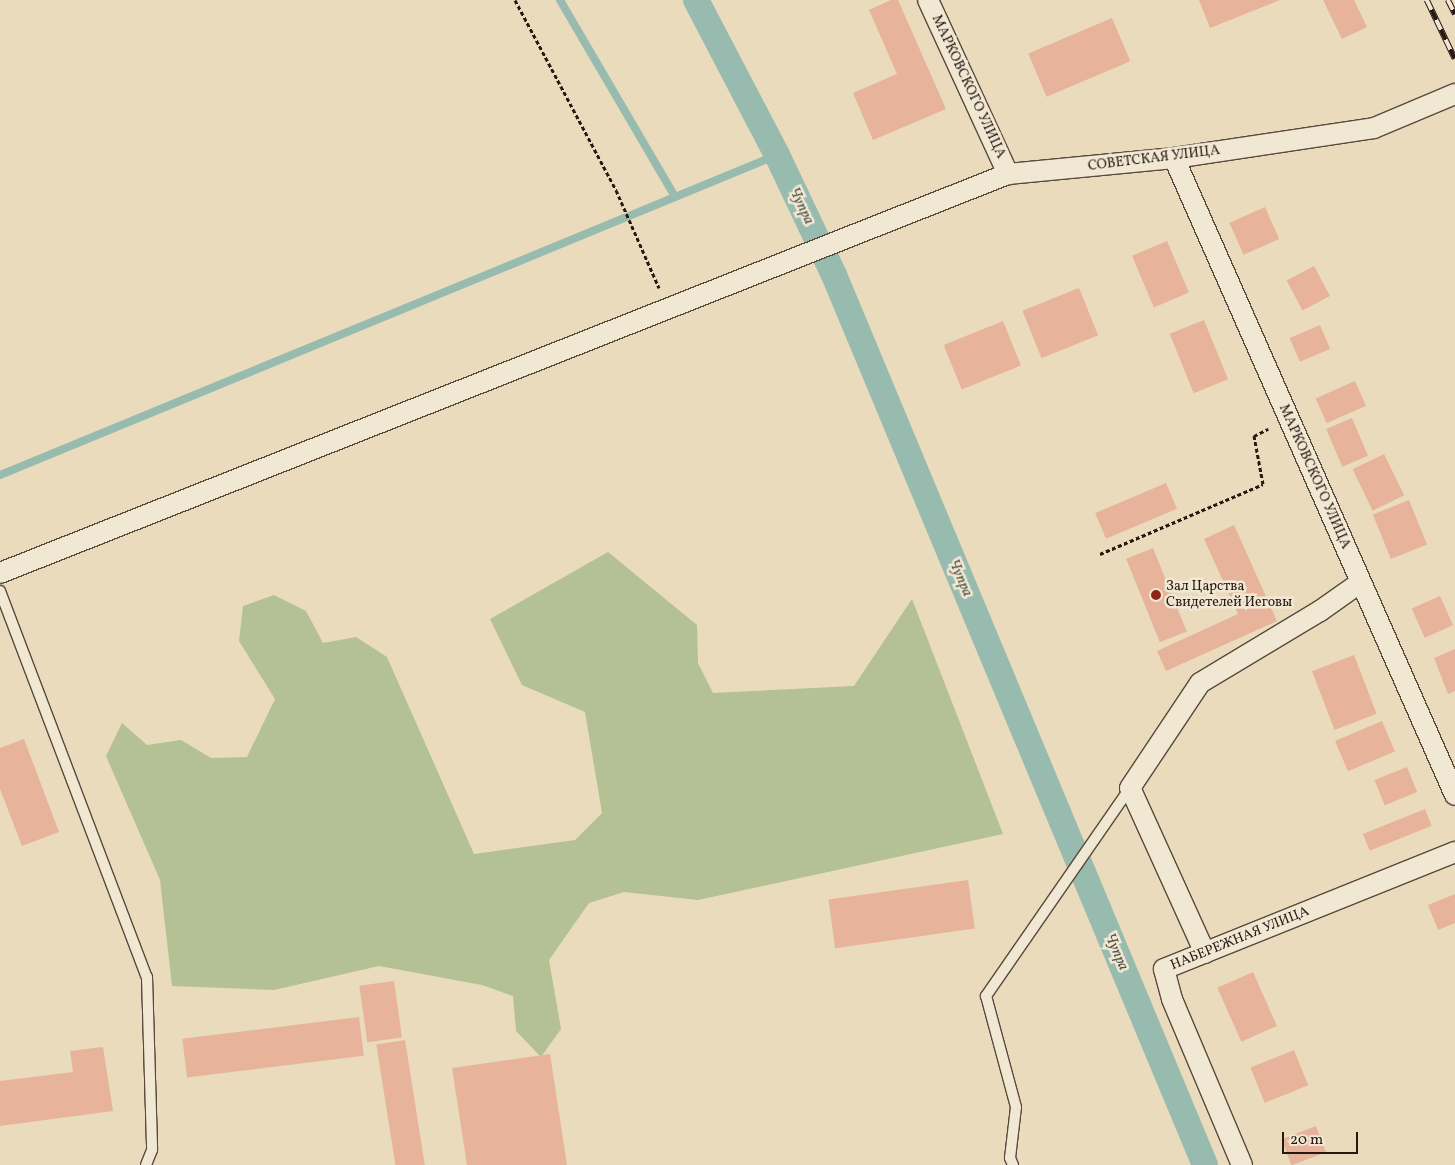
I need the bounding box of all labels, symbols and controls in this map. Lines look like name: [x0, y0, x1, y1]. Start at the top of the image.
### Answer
street label: МАРКОВСКОГО УЛИЦА: [927, 12, 1009, 162]
street label: СОВЕТСКАЯ УЛИЦА: [1087, 143, 1221, 175]
water label: Чупра: [785, 185, 817, 227]
street label: МАРКОВСКОГО УЛИЦА: [1274, 402, 1354, 552]
water label: Чупра: [944, 557, 976, 599]
place label: Зал Царства Свидетелей Иеговы: [1166, 579, 1292, 612]
marker: Зал Царства Свидетелей Иеговы: [1150, 589, 1162, 601]
street label: НАБЕРЕЖНАЯ УЛИЦА: [1168, 903, 1312, 975]
water label: Чупра: [1100, 931, 1132, 973]
scale bar: [1285, 1122, 1361, 1154]
text: 20 m: [1290, 1130, 1323, 1151]

